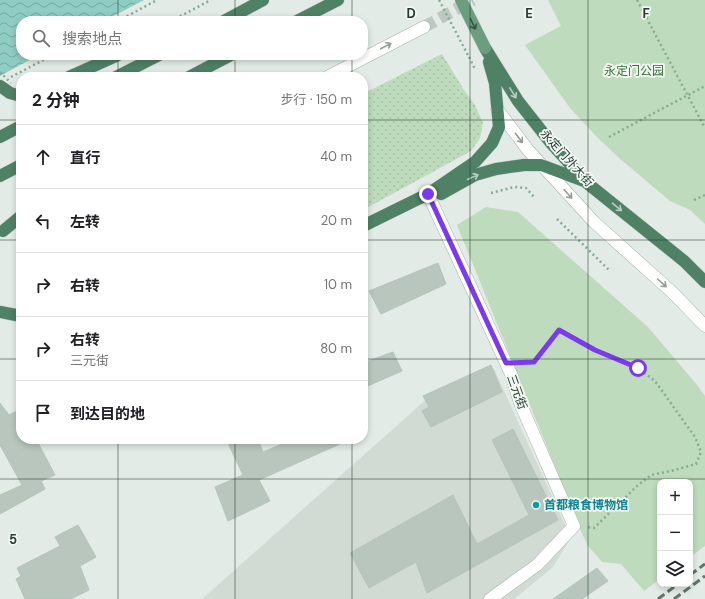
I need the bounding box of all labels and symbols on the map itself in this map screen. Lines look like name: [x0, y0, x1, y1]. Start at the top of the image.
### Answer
text: D: [406, 5, 416, 22]
text: E: [525, 5, 533, 22]
text: F: [642, 5, 650, 22]
one-way arrow: [470, 18, 477, 30]
one-way arrow: [380, 42, 392, 49]
park label: 永定门公园: [604, 63, 664, 79]
one-way arrow: [509, 87, 517, 98]
street label: 永定门外大街: [537, 126, 597, 190]
one-way arrow: [514, 132, 523, 143]
one-way arrow: [466, 173, 478, 180]
route end: [419, 185, 437, 203]
one-way arrow: [563, 188, 572, 199]
one-way arrow: [612, 203, 623, 211]
one-way arrow: [656, 278, 666, 287]
route start: [629, 359, 647, 377]
street label: 三元街: [503, 372, 531, 412]
place label: 首都粮食博物馆: [544, 497, 628, 513]
marker: 首都粮食博物馆: [531, 500, 541, 510]
text: 5: [9, 531, 17, 548]

